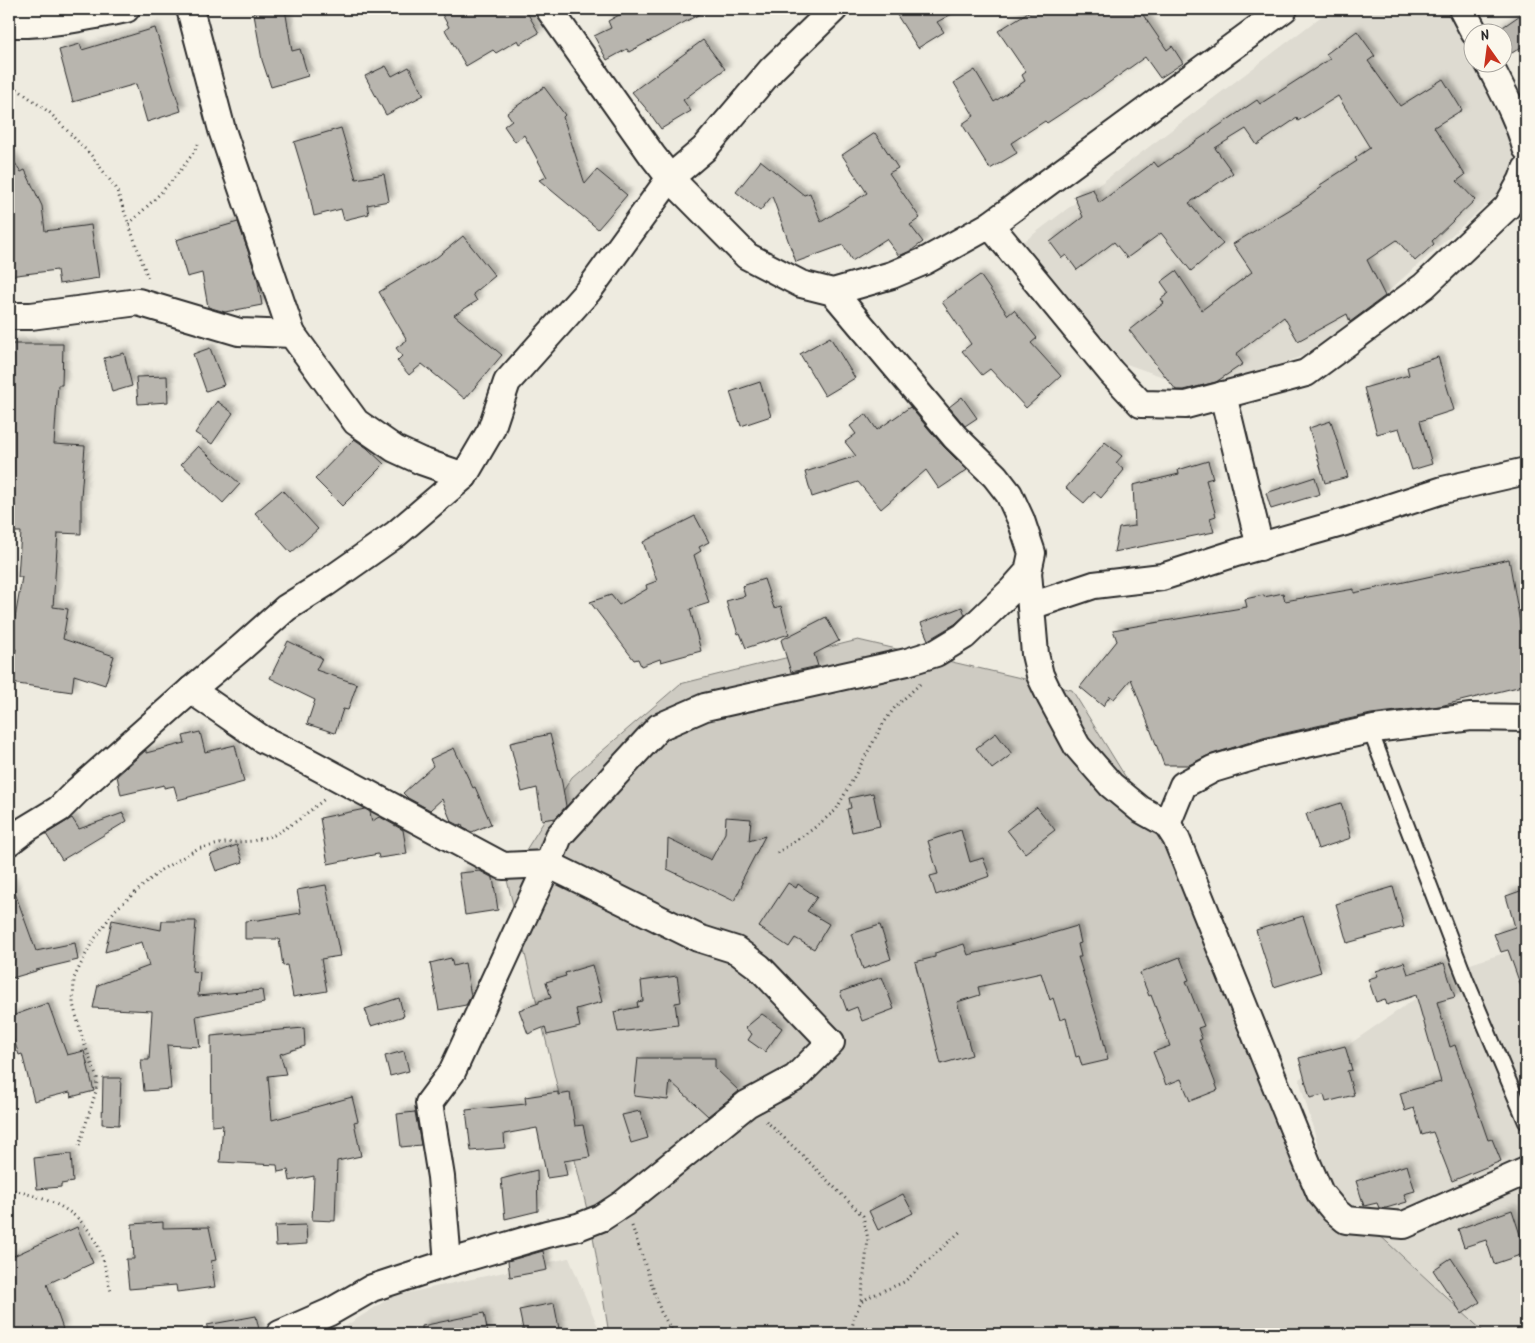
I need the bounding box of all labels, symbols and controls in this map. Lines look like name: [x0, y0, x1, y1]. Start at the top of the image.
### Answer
north arrow: [1462, 22, 1512, 72]
text: N: [1478, 25, 1492, 48]

